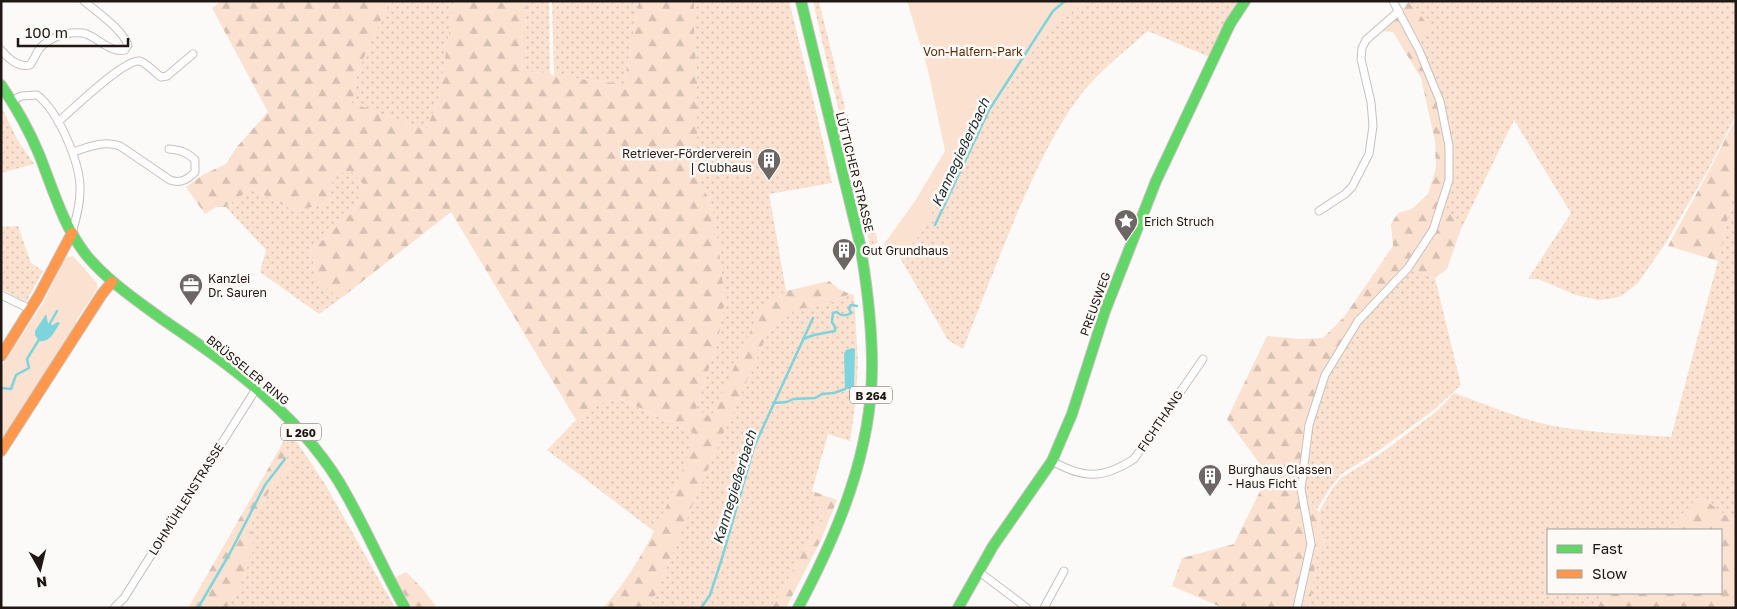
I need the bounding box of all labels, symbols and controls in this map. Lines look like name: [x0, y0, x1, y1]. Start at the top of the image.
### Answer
scale bar: [18, 15, 128, 47]
text: 100 m: [25, 23, 68, 41]
park label: Von-Halfern-Park: [923, 44, 1023, 59]
water label: Kannegießerbach: [927, 94, 993, 209]
street label: LÜTTICHER STRASSE: [833, 110, 877, 234]
place label: Retriever-Förderverein | Clubhaus: [622, 146, 752, 175]
building icon: Retriever-Förderverein | Clubhaus: [756, 147, 782, 181]
place icon: Erich Struch: [1113, 208, 1139, 242]
place label: Erich Struch: [1144, 214, 1214, 229]
building icon: Gut Grundhaus: [831, 237, 857, 271]
place label: Gut Grundhaus: [862, 243, 948, 258]
street label: PREUSWEG: [1077, 270, 1113, 338]
place label: Kanzlei Dr. Sauren: [208, 271, 267, 300]
office icon: Kanzlei Dr. Sauren: [178, 272, 204, 306]
street label: BRÜSSELER RING: [204, 332, 292, 408]
road number: B 264: [850, 386, 892, 404]
street label: FICHTHANG: [1134, 388, 1186, 454]
road number: L 260: [281, 424, 321, 441]
water label: Kannegießerbach: [709, 427, 760, 546]
street label: LOHMÜHLENSTRASSE: [145, 440, 227, 558]
place label: Burghaus Classen - Haus Ficht: [1228, 462, 1332, 491]
building icon: Burghaus Classen - Haus Ficht: [1197, 463, 1223, 497]
legend: [1547, 529, 1722, 594]
text: Fast: [1592, 539, 1623, 557]
north arrow: [15, 544, 65, 594]
text: Slow: [1592, 564, 1627, 582]
text: N: [35, 573, 48, 592]

